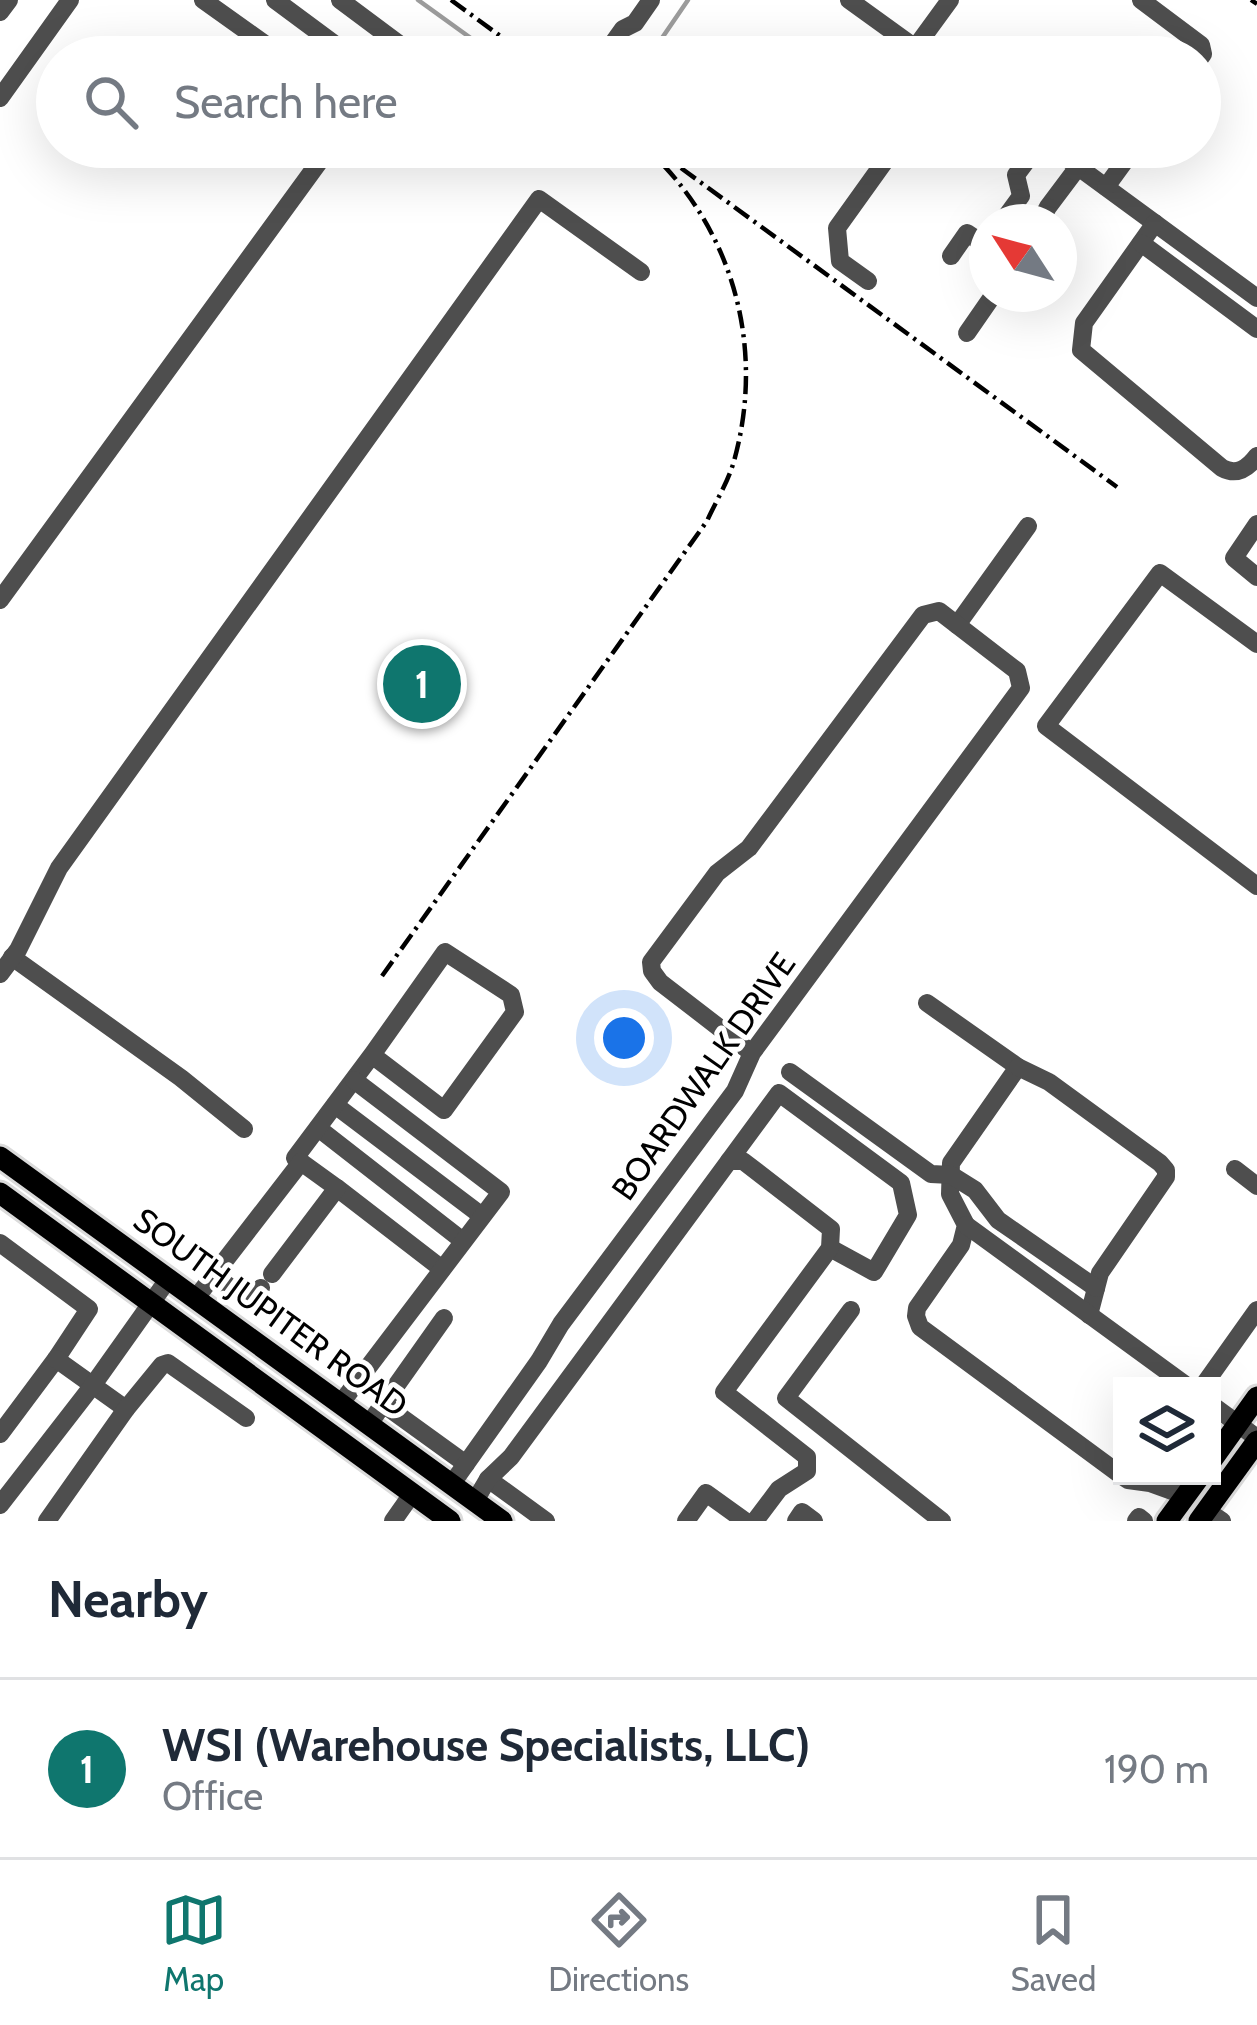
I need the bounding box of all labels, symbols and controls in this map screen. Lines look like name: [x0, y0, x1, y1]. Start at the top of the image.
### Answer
search box: [36, 36, 1221, 168]
icon: search: [78, 69, 144, 135]
text: Search here: [174, 75, 398, 129]
north arrow: [969, 204, 1077, 312]
pin: 1: [383, 639, 461, 729]
street label: BOARDWALK DRIVE: [603, 945, 803, 1207]
your location: [594, 1008, 654, 1068]
street label: SOUTH JUPITER ROAD: [126, 1199, 416, 1425]
map controls: [1113, 1377, 1221, 1485]
button: layers: [1113, 1377, 1221, 1485]
text: Nearby: [48, 1568, 208, 1630]
text: WSI (Warehouse Specialists, LLC): [162, 1718, 810, 1772]
text: 1: [80, 1745, 94, 1793]
text: 190 m: [1104, 1745, 1209, 1793]
text: Office: [162, 1772, 263, 1820]
tab: Map: [161, 1887, 227, 1999]
tab: Directions: [548, 1887, 689, 1999]
tab: Saved: [1011, 1887, 1096, 1999]

